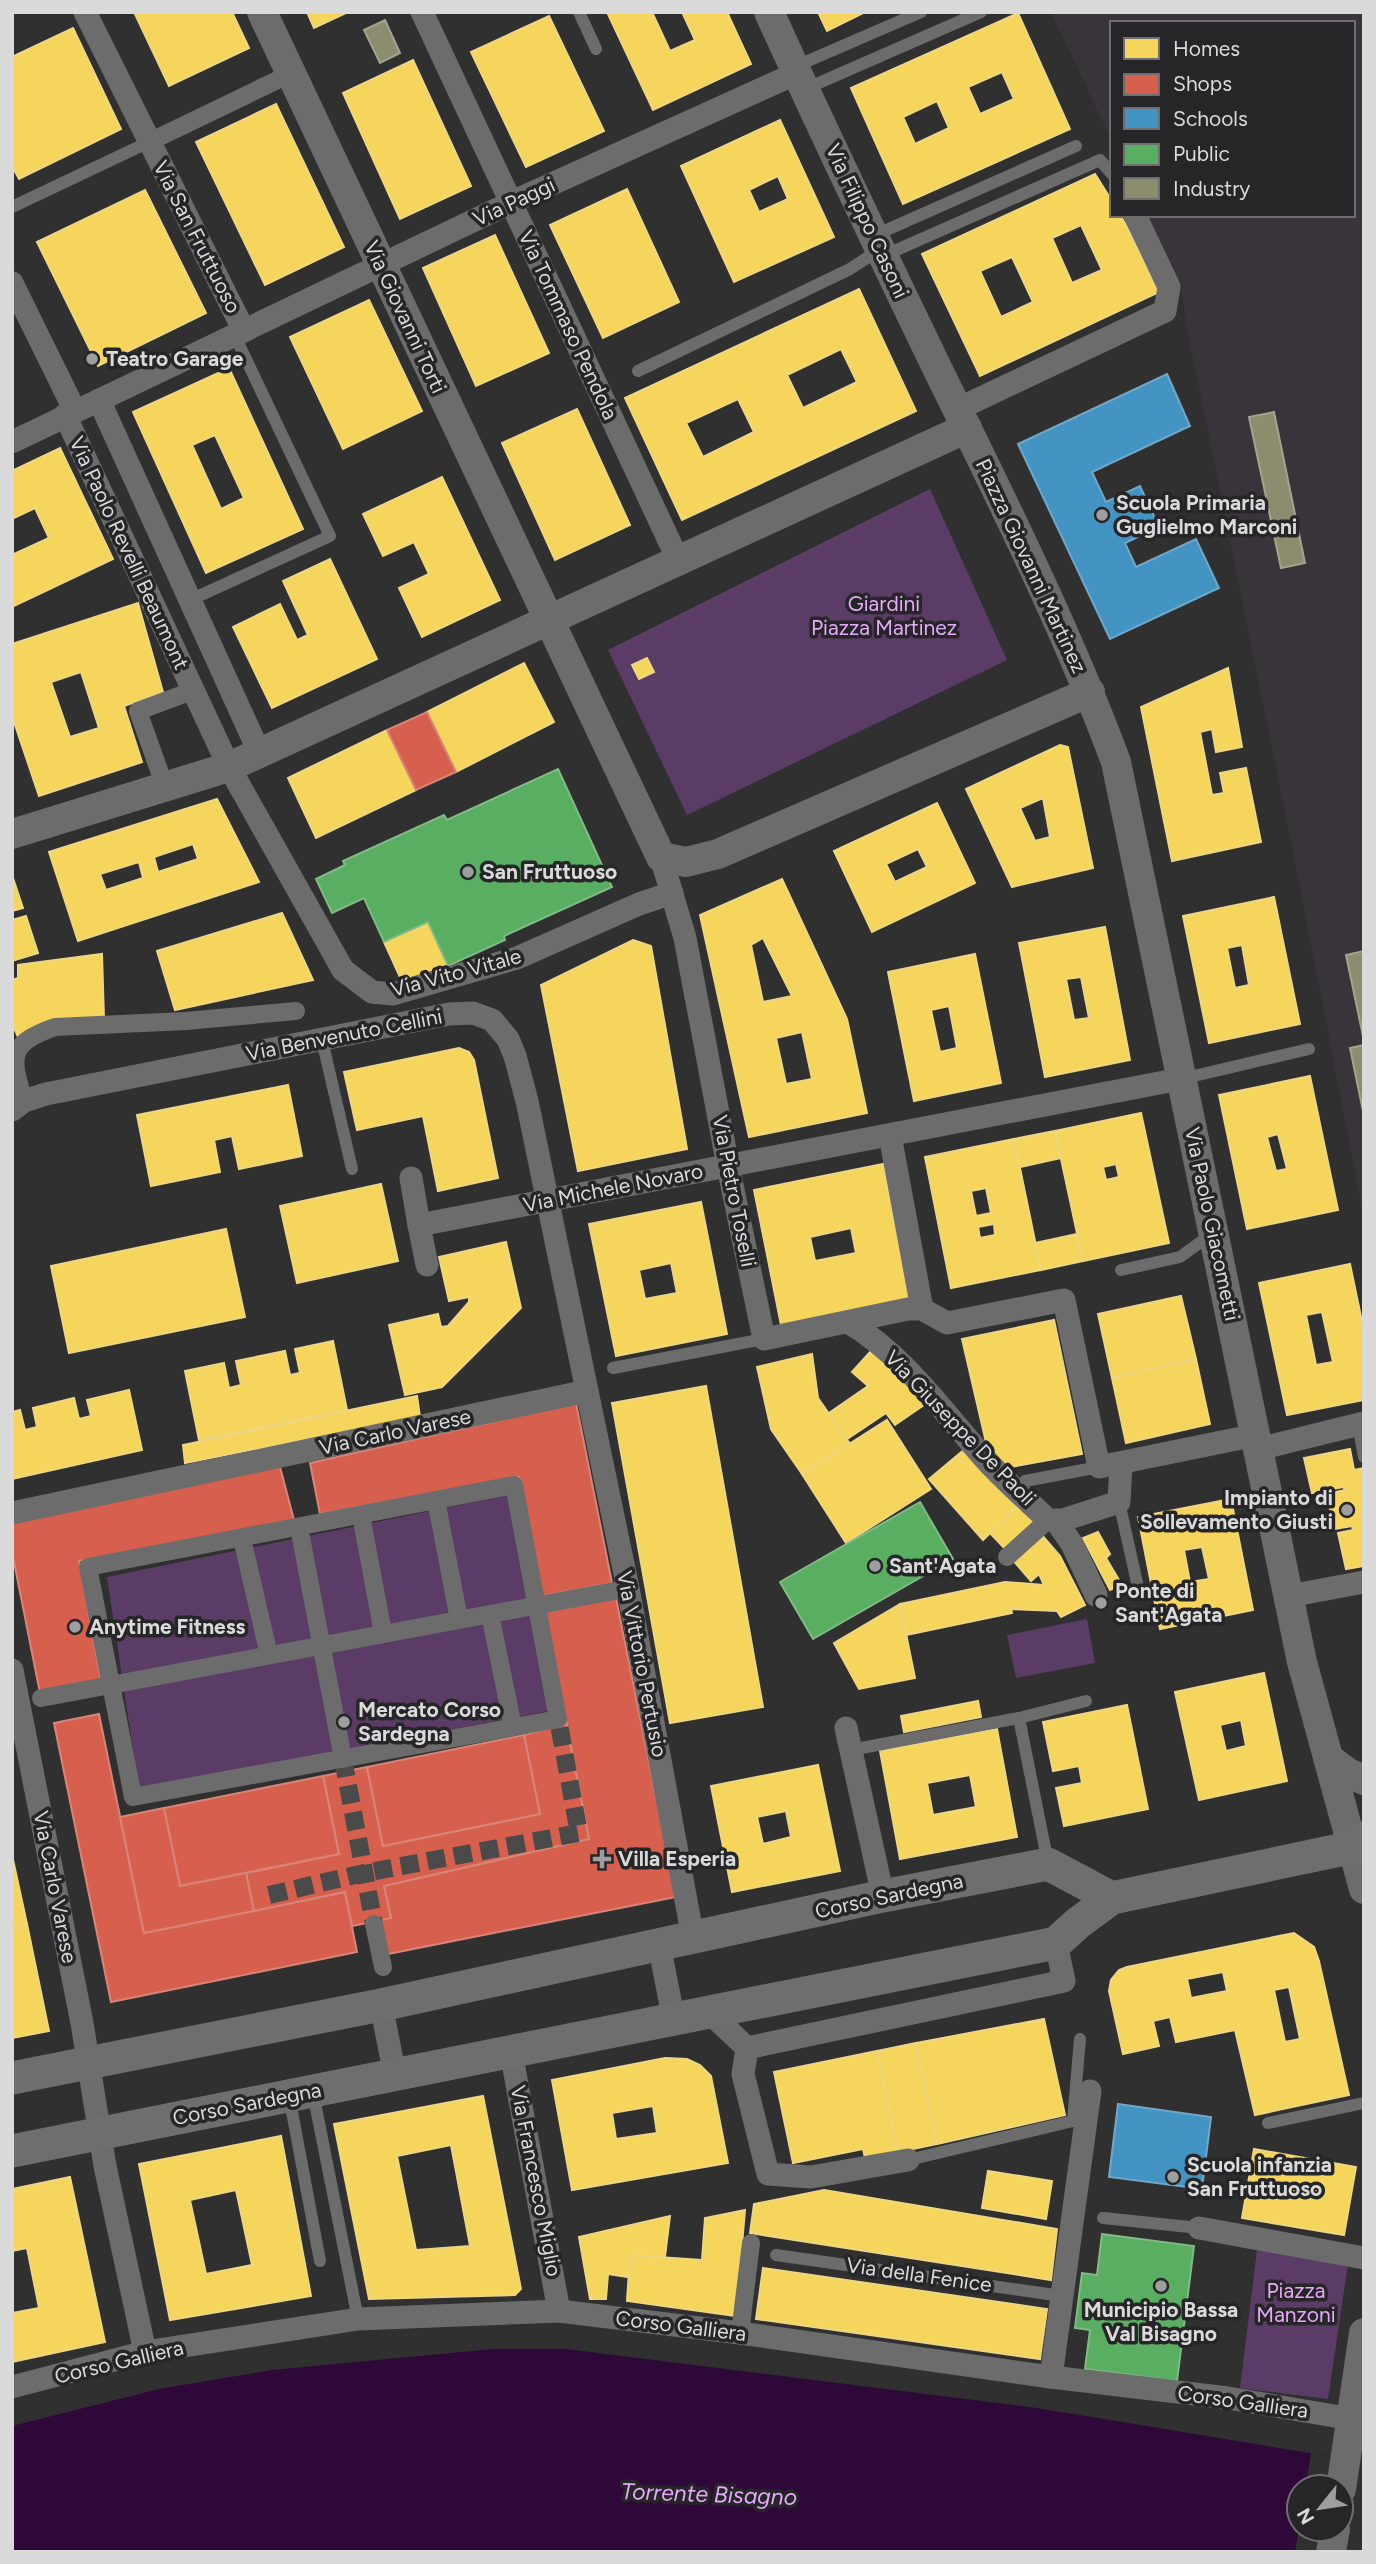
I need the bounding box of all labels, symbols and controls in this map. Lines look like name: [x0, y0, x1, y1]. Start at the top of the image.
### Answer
legend: [1110, 21, 1355, 217]
text: Homes: [1173, 36, 1240, 61]
text: Shops: [1173, 71, 1232, 96]
text: Schools: [1173, 106, 1248, 131]
street label: Via Filippo Casoni: [821, 140, 914, 302]
text: Public: [1173, 141, 1230, 166]
street label: Via San Fruttuoso: [148, 156, 247, 317]
street label: Via Paggi: [469, 172, 559, 231]
text: Industry: [1173, 176, 1250, 201]
street label: Via Tommaso Pendola: [514, 226, 623, 424]
street label: Via Giovanni Torti: [359, 237, 452, 397]
place label: Teatro Garage: [106, 346, 244, 371]
marker: Teatro Garage: [84, 351, 100, 367]
street label: Via Paolo Revelli Beaumont: [64, 432, 195, 673]
street label: Piazza Giovanni Martinez: [971, 455, 1092, 677]
place label: Scuola Primaria Guglielmo Marconi: [1116, 490, 1297, 539]
marker: Scuola Primaria Guglielmo Marconi: [1094, 507, 1110, 523]
park label: Giardini Piazza Martinez: [811, 591, 957, 640]
place label: San Fruttuoso: [482, 859, 617, 884]
marker: San Fruttuoso: [460, 864, 476, 880]
street label: Via Vito Vitale: [388, 943, 524, 1002]
street label: Via Benvenuto Cellini: [244, 1003, 444, 1066]
street label: Via Pietro Toselli: [708, 1113, 761, 1269]
street label: Via Paolo Giacometti: [1180, 1125, 1245, 1323]
street label: Via Michele Novaro: [521, 1158, 705, 1217]
street label: Via Giuseppe De Paoli: [880, 1345, 1041, 1510]
street label: Via Carlo Varese: [317, 1403, 473, 1460]
place label: Impianto di Sollevamento Giusti: [1140, 1485, 1333, 1534]
marker: Impianto di Sollevamento Giusti: [1339, 1502, 1355, 1518]
place label: Sant'Agata: [889, 1553, 996, 1578]
marker: Sant'Agata: [867, 1558, 883, 1574]
street label: Via Vittorio Pertusio: [612, 1569, 673, 1759]
place label: Ponte di Sant'Agata: [1115, 1578, 1222, 1627]
marker: Ponte di Sant'Agata: [1093, 1595, 1109, 1611]
place label: Anytime Fitness: [89, 1614, 246, 1639]
marker: Anytime Fitness: [67, 1619, 83, 1635]
place label: Mercato Corso Sardegna: [358, 1697, 501, 1746]
marker: Mercato Corso Sardegna: [336, 1714, 352, 1730]
street label: Via Carlo Varese: [28, 1809, 83, 1965]
place label: Villa Esperia: [618, 1846, 736, 1871]
marker: Villa Esperia: [592, 1849, 612, 1869]
street label: Corso Sardegna: [813, 1868, 965, 1923]
street label: Corso Sardegna: [170, 2077, 323, 2130]
street label: Via Francesco Miglio: [506, 2083, 567, 2279]
place label: Scuola infanzia San Fruttuoso: [1187, 2152, 1332, 2201]
marker: Scuola infanzia San Fruttuoso: [1165, 2169, 1181, 2185]
street label: Via della Fenice: [845, 2252, 993, 2297]
marker: Municipio Bassa Val Bisagno: [1153, 2278, 1169, 2294]
park label: Piazza Manzoni: [1256, 2278, 1336, 2327]
place label: Municipio Bassa Val Bisagno: [1084, 2297, 1238, 2346]
street label: Corso Galliera: [614, 2305, 748, 2346]
street label: Corso Galliera: [52, 2335, 186, 2388]
street label: Corso Galliera: [1176, 2380, 1310, 2423]
north arrow: [1285, 2473, 1355, 2543]
water label: Torrente Bisagno: [620, 2477, 798, 2511]
text: N: [1292, 2504, 1319, 2528]

